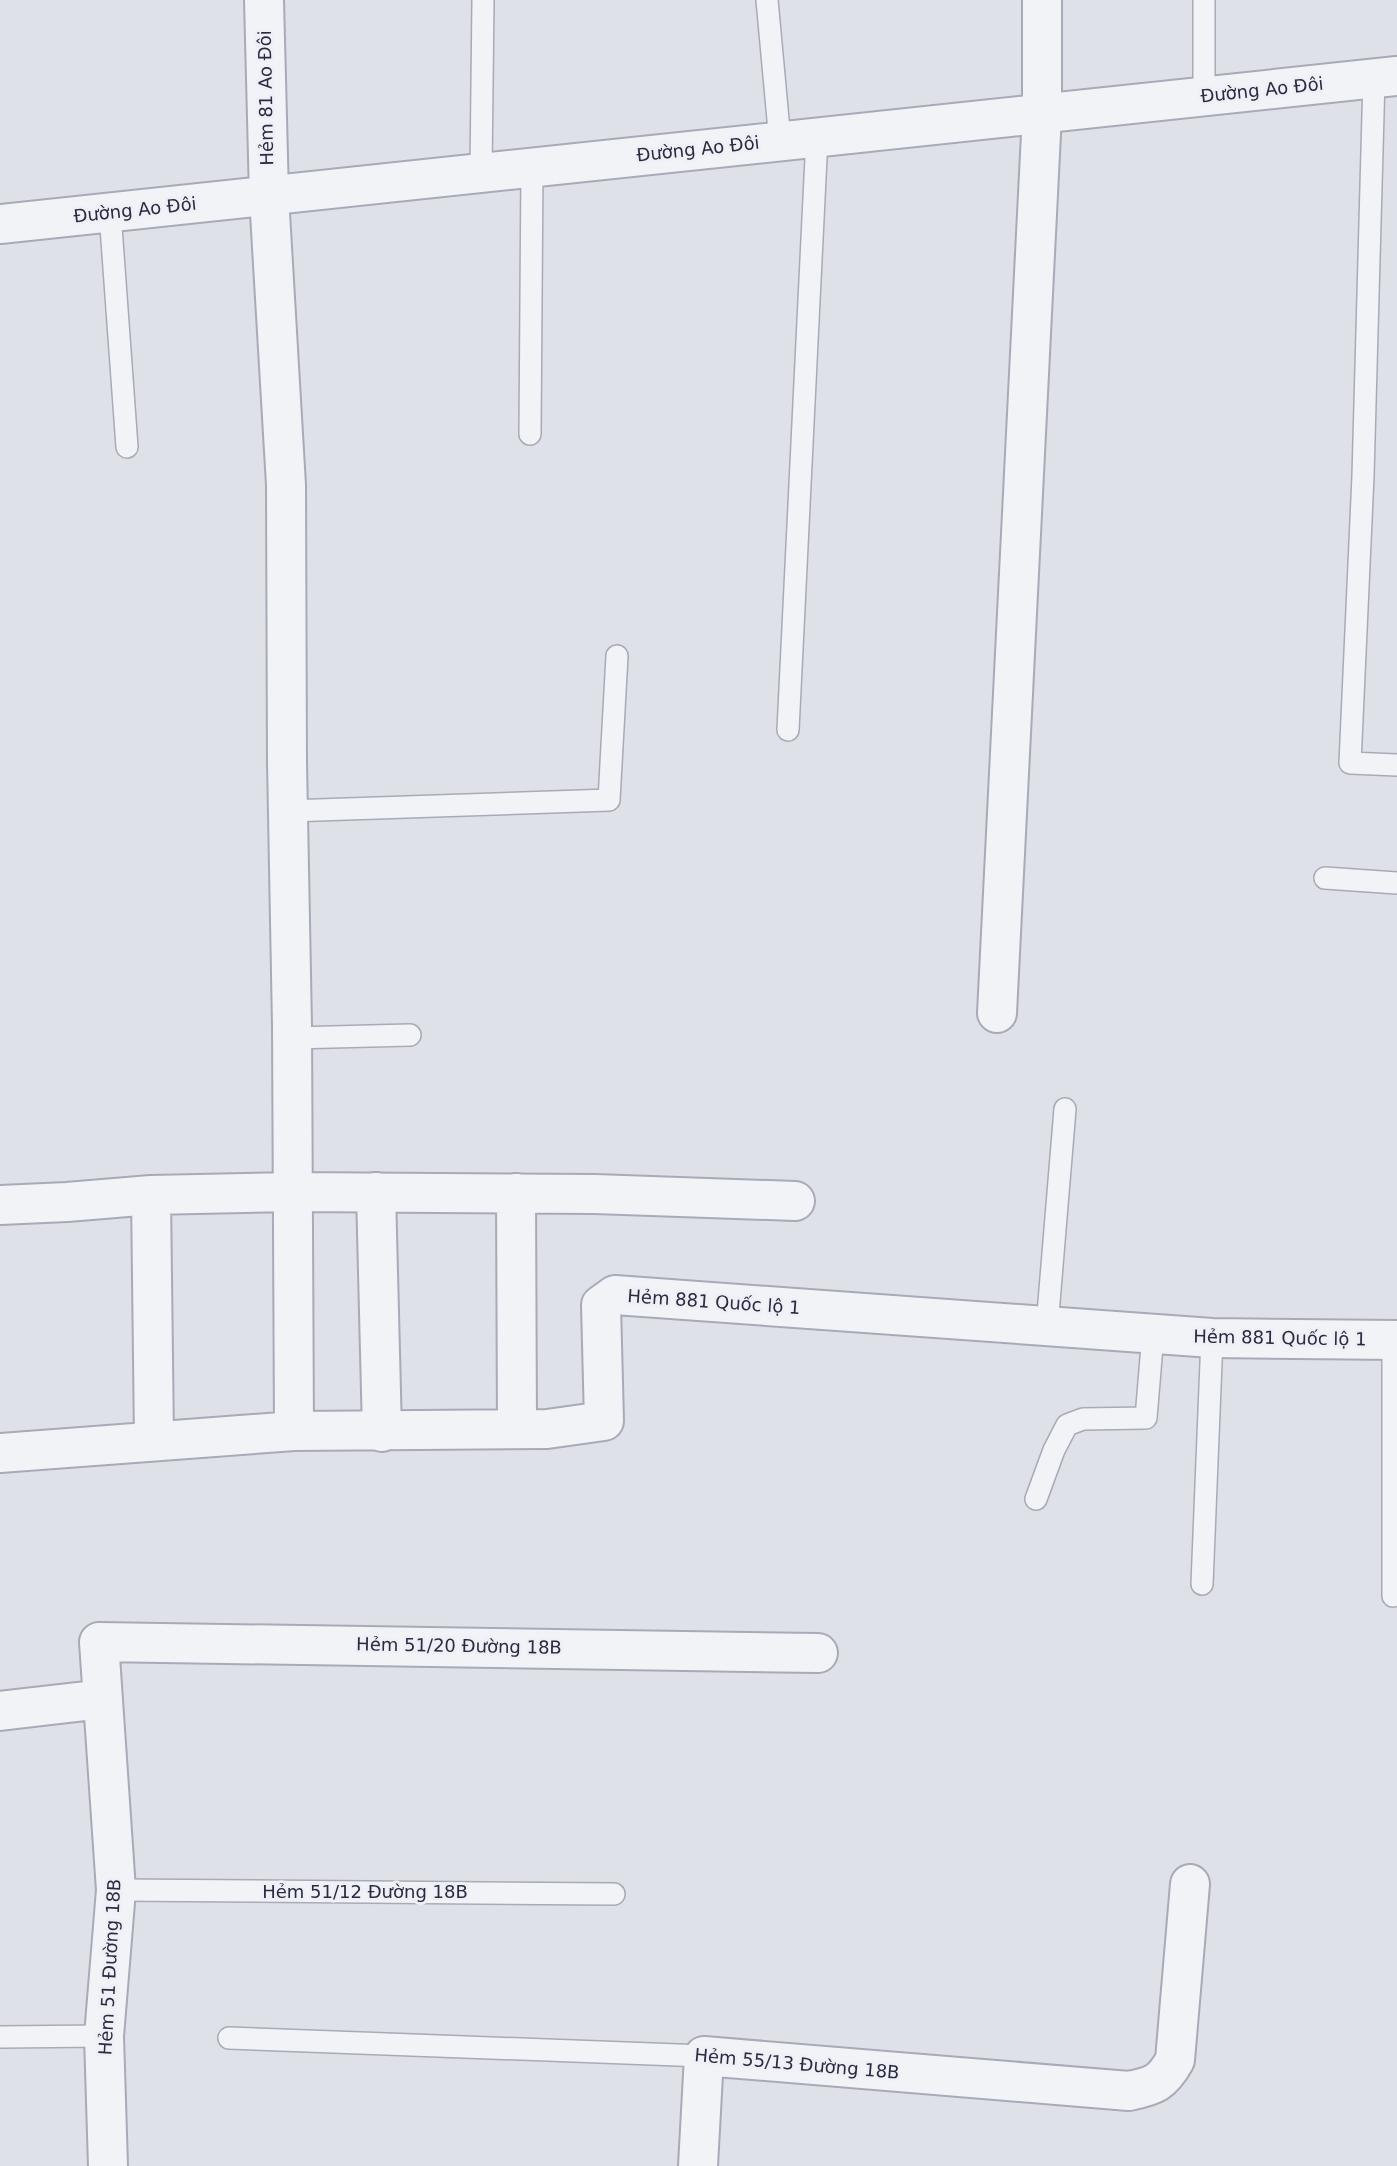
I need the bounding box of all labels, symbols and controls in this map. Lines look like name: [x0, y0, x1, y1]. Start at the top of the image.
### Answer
street label: Hẻm 81 Ao Đôi: [254, 30, 277, 166]
street label: Đường Ao Đôi: [1199, 73, 1325, 106]
street label: Đường Ao Đôi: [635, 132, 761, 165]
street label: Đường Ao Đôi: [72, 193, 198, 226]
street label: Hẻm 881 Quốc lộ 1: [627, 1285, 801, 1318]
street label: Hẻm 881 Quốc lộ 1: [1193, 1325, 1367, 1350]
street label: Hẻm 51/20 Đường 18B: [356, 1633, 562, 1658]
street label: Hẻm 51 Đường 18B: [94, 1878, 125, 2056]
street label: Hẻm 51/12 Đường 18B: [262, 1881, 468, 1902]
street label: Hẻm 55/13 Đường 18B: [694, 2044, 900, 2083]

